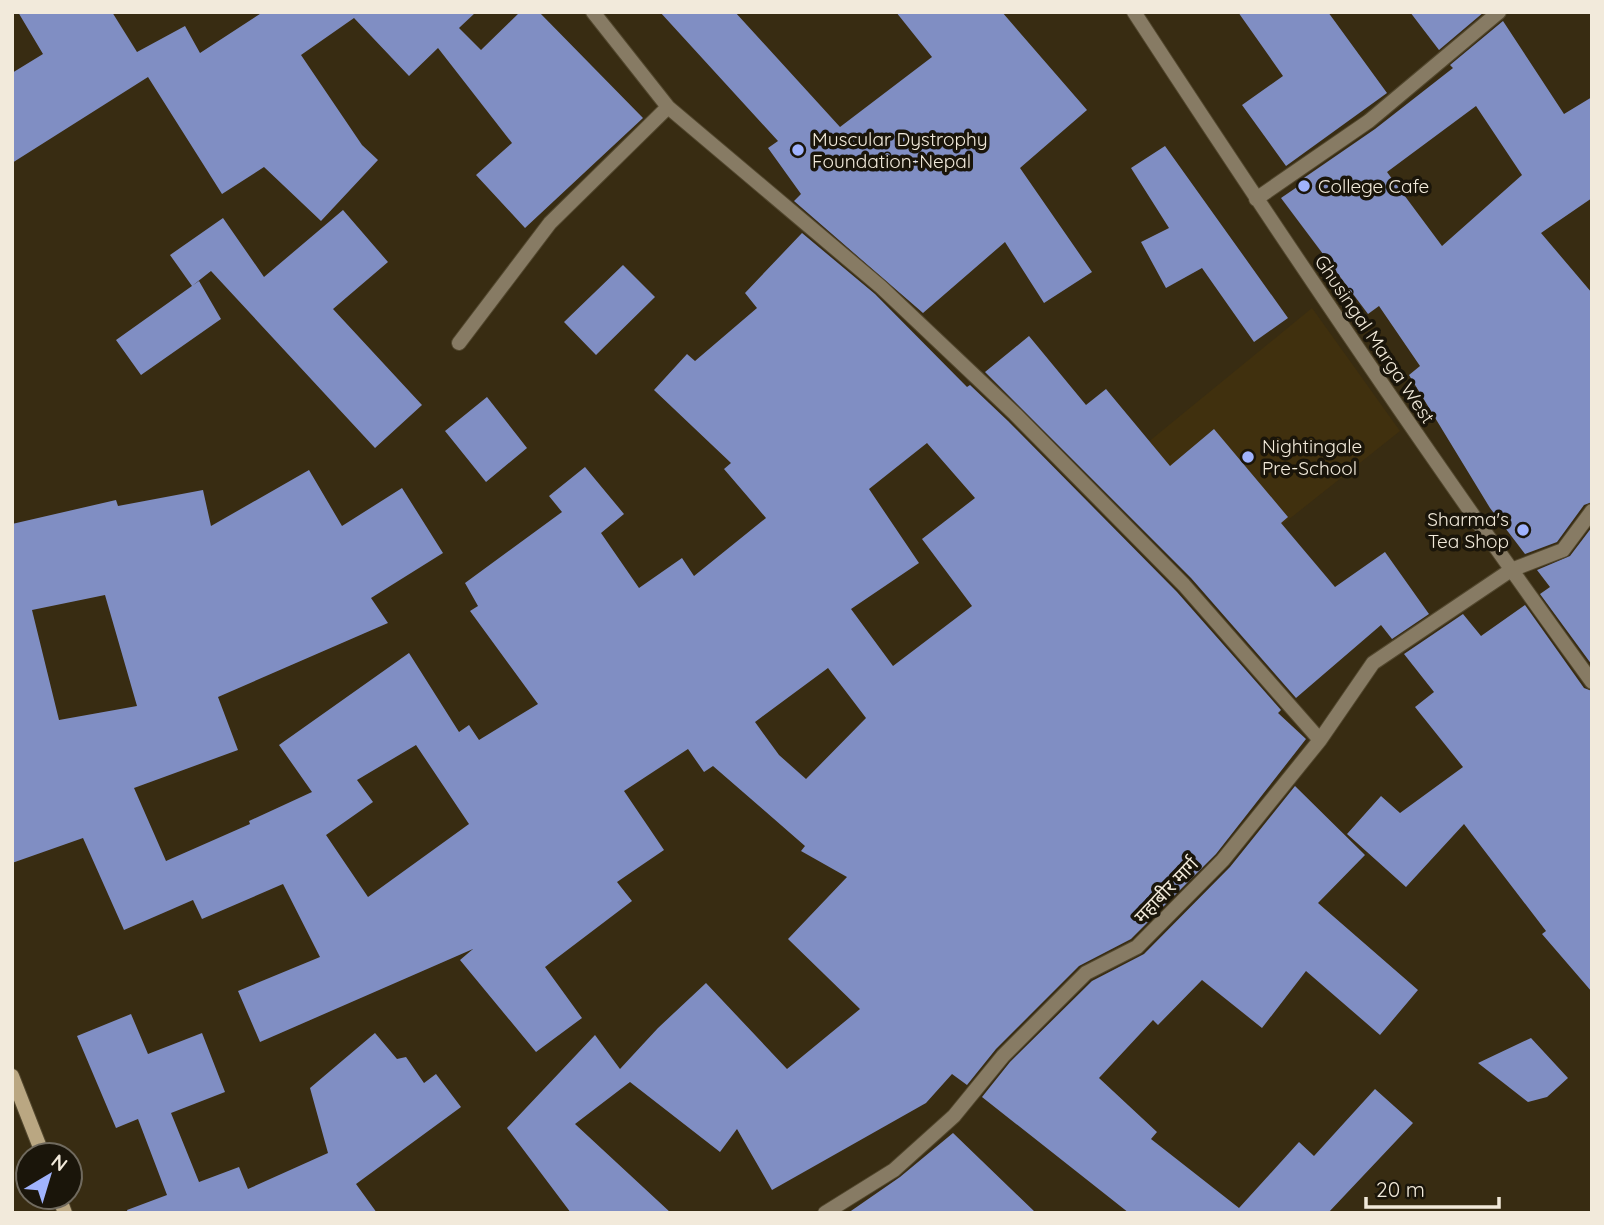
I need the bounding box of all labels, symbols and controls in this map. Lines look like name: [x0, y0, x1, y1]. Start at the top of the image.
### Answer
place label: Muscular Dystrophy Foundation-Nepal: [812, 127, 987, 173]
marker: Muscular Dystrophy Foundation-Nepal: [790, 142, 806, 158]
place label: College Cafe: [1318, 174, 1429, 198]
marker: College Cafe: [1296, 178, 1312, 194]
street label: Ghusingal Marga West: [1310, 250, 1440, 428]
place label: Nightingale Pre-School: [1262, 434, 1362, 480]
marker: Nightingale Pre-School: [1240, 449, 1256, 465]
place label: Sharma's Tea Shop: [1427, 507, 1509, 553]
marker: Sharma's Tea Shop: [1515, 522, 1531, 538]
street label: महाबीर मार्ग: [1129, 851, 1204, 928]
north arrow: [14, 1141, 84, 1211]
text: N: [47, 1149, 72, 1176]
scale bar: [1366, 1166, 1499, 1210]
text: 20 m: [1376, 1176, 1425, 1202]

